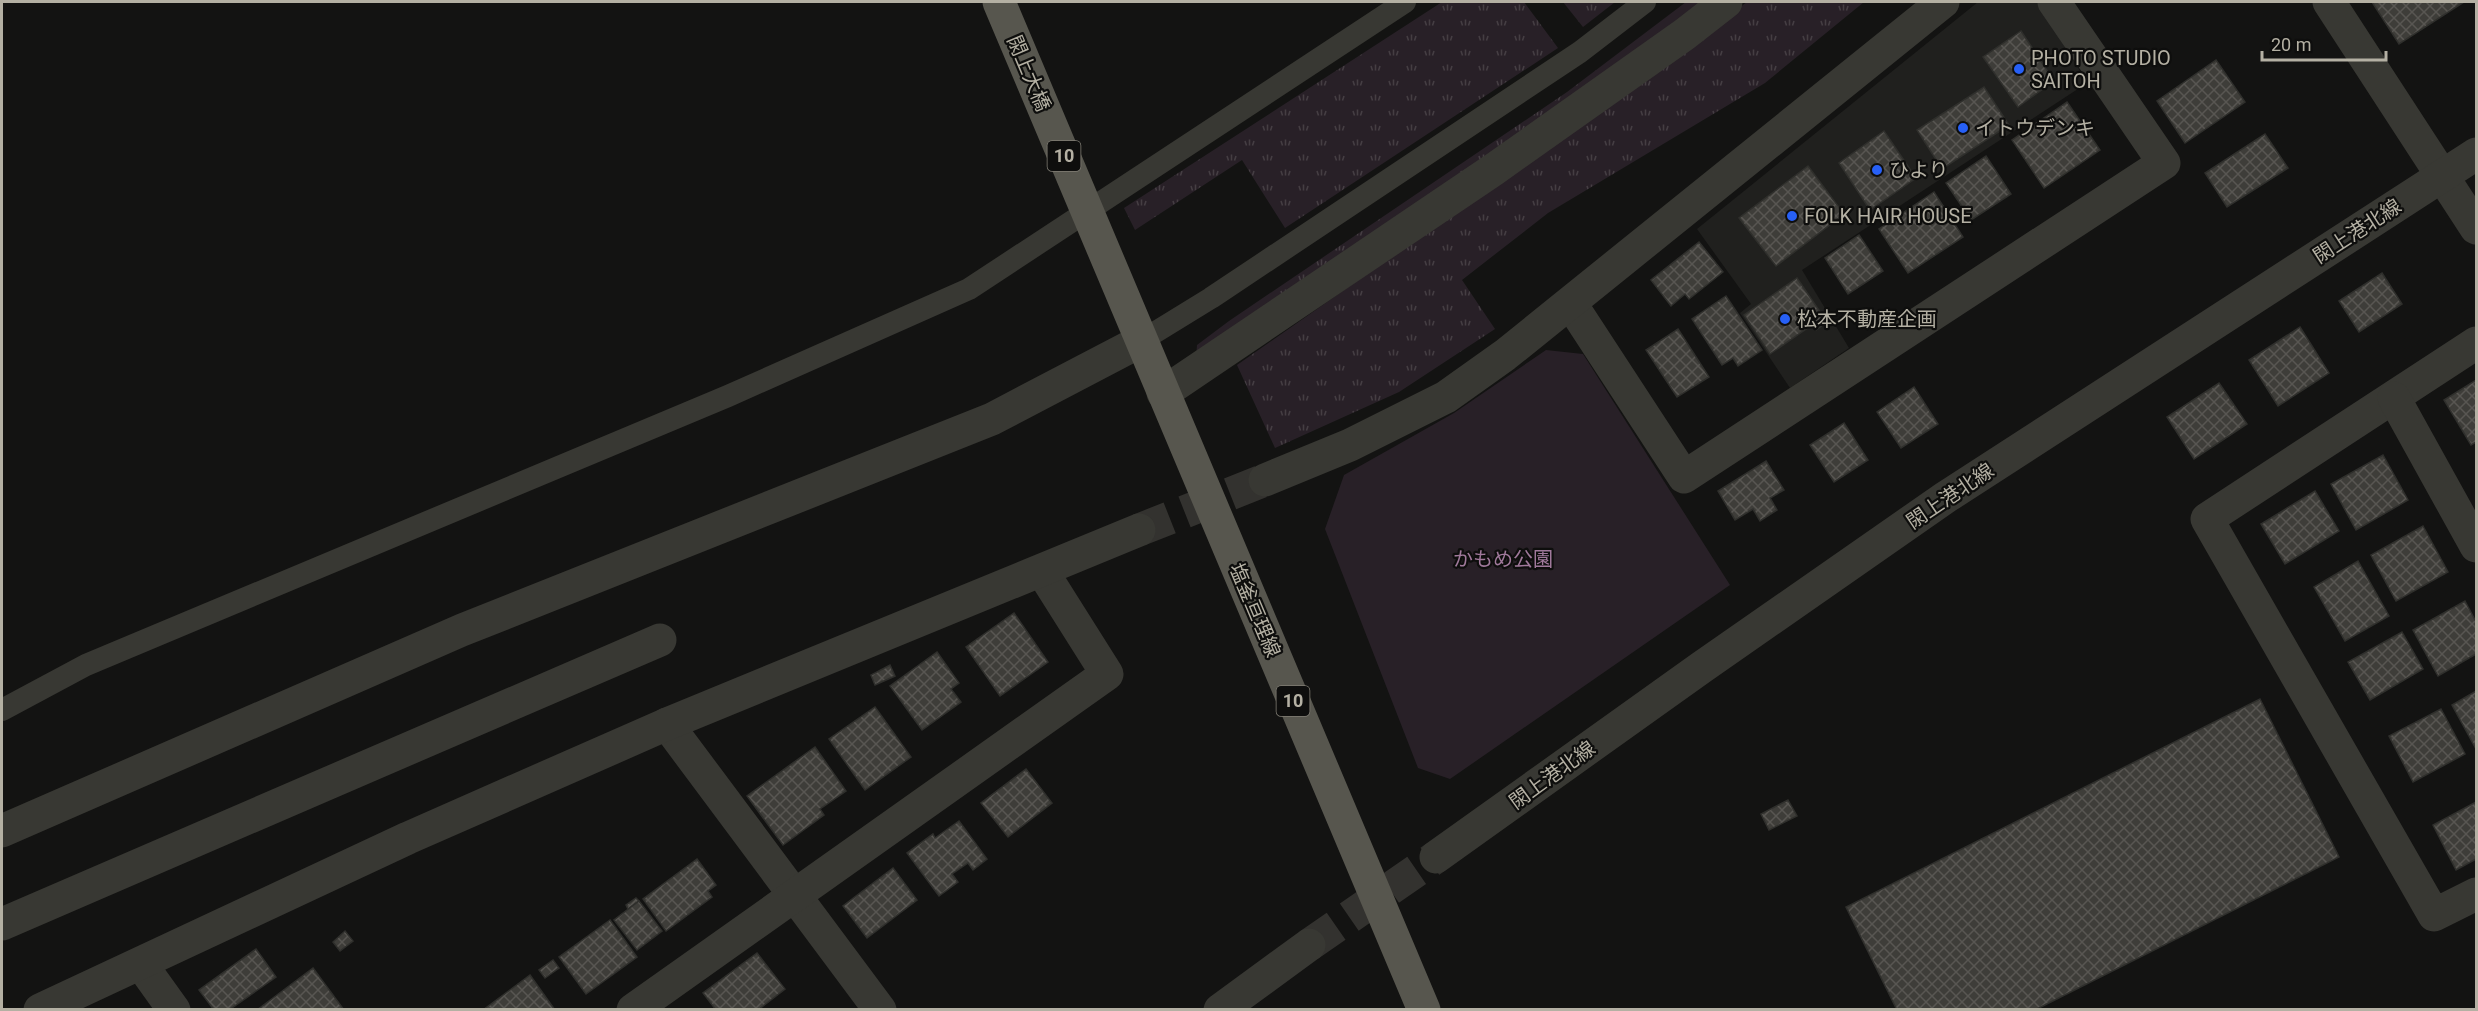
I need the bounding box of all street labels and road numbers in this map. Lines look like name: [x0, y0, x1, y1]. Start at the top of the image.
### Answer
street label: 閖上大橋: [1002, 31, 1056, 115]
road number: 10: [1048, 141, 1080, 171]
street label: 閖上港北線: [2309, 194, 2405, 268]
street label: 閖上港北線: [1902, 458, 1998, 534]
street label: 塩釜亘理線: [1224, 559, 1286, 661]
road number: 10: [1276, 686, 1310, 716]
street label: 閖上港北線: [1504, 736, 1600, 814]

